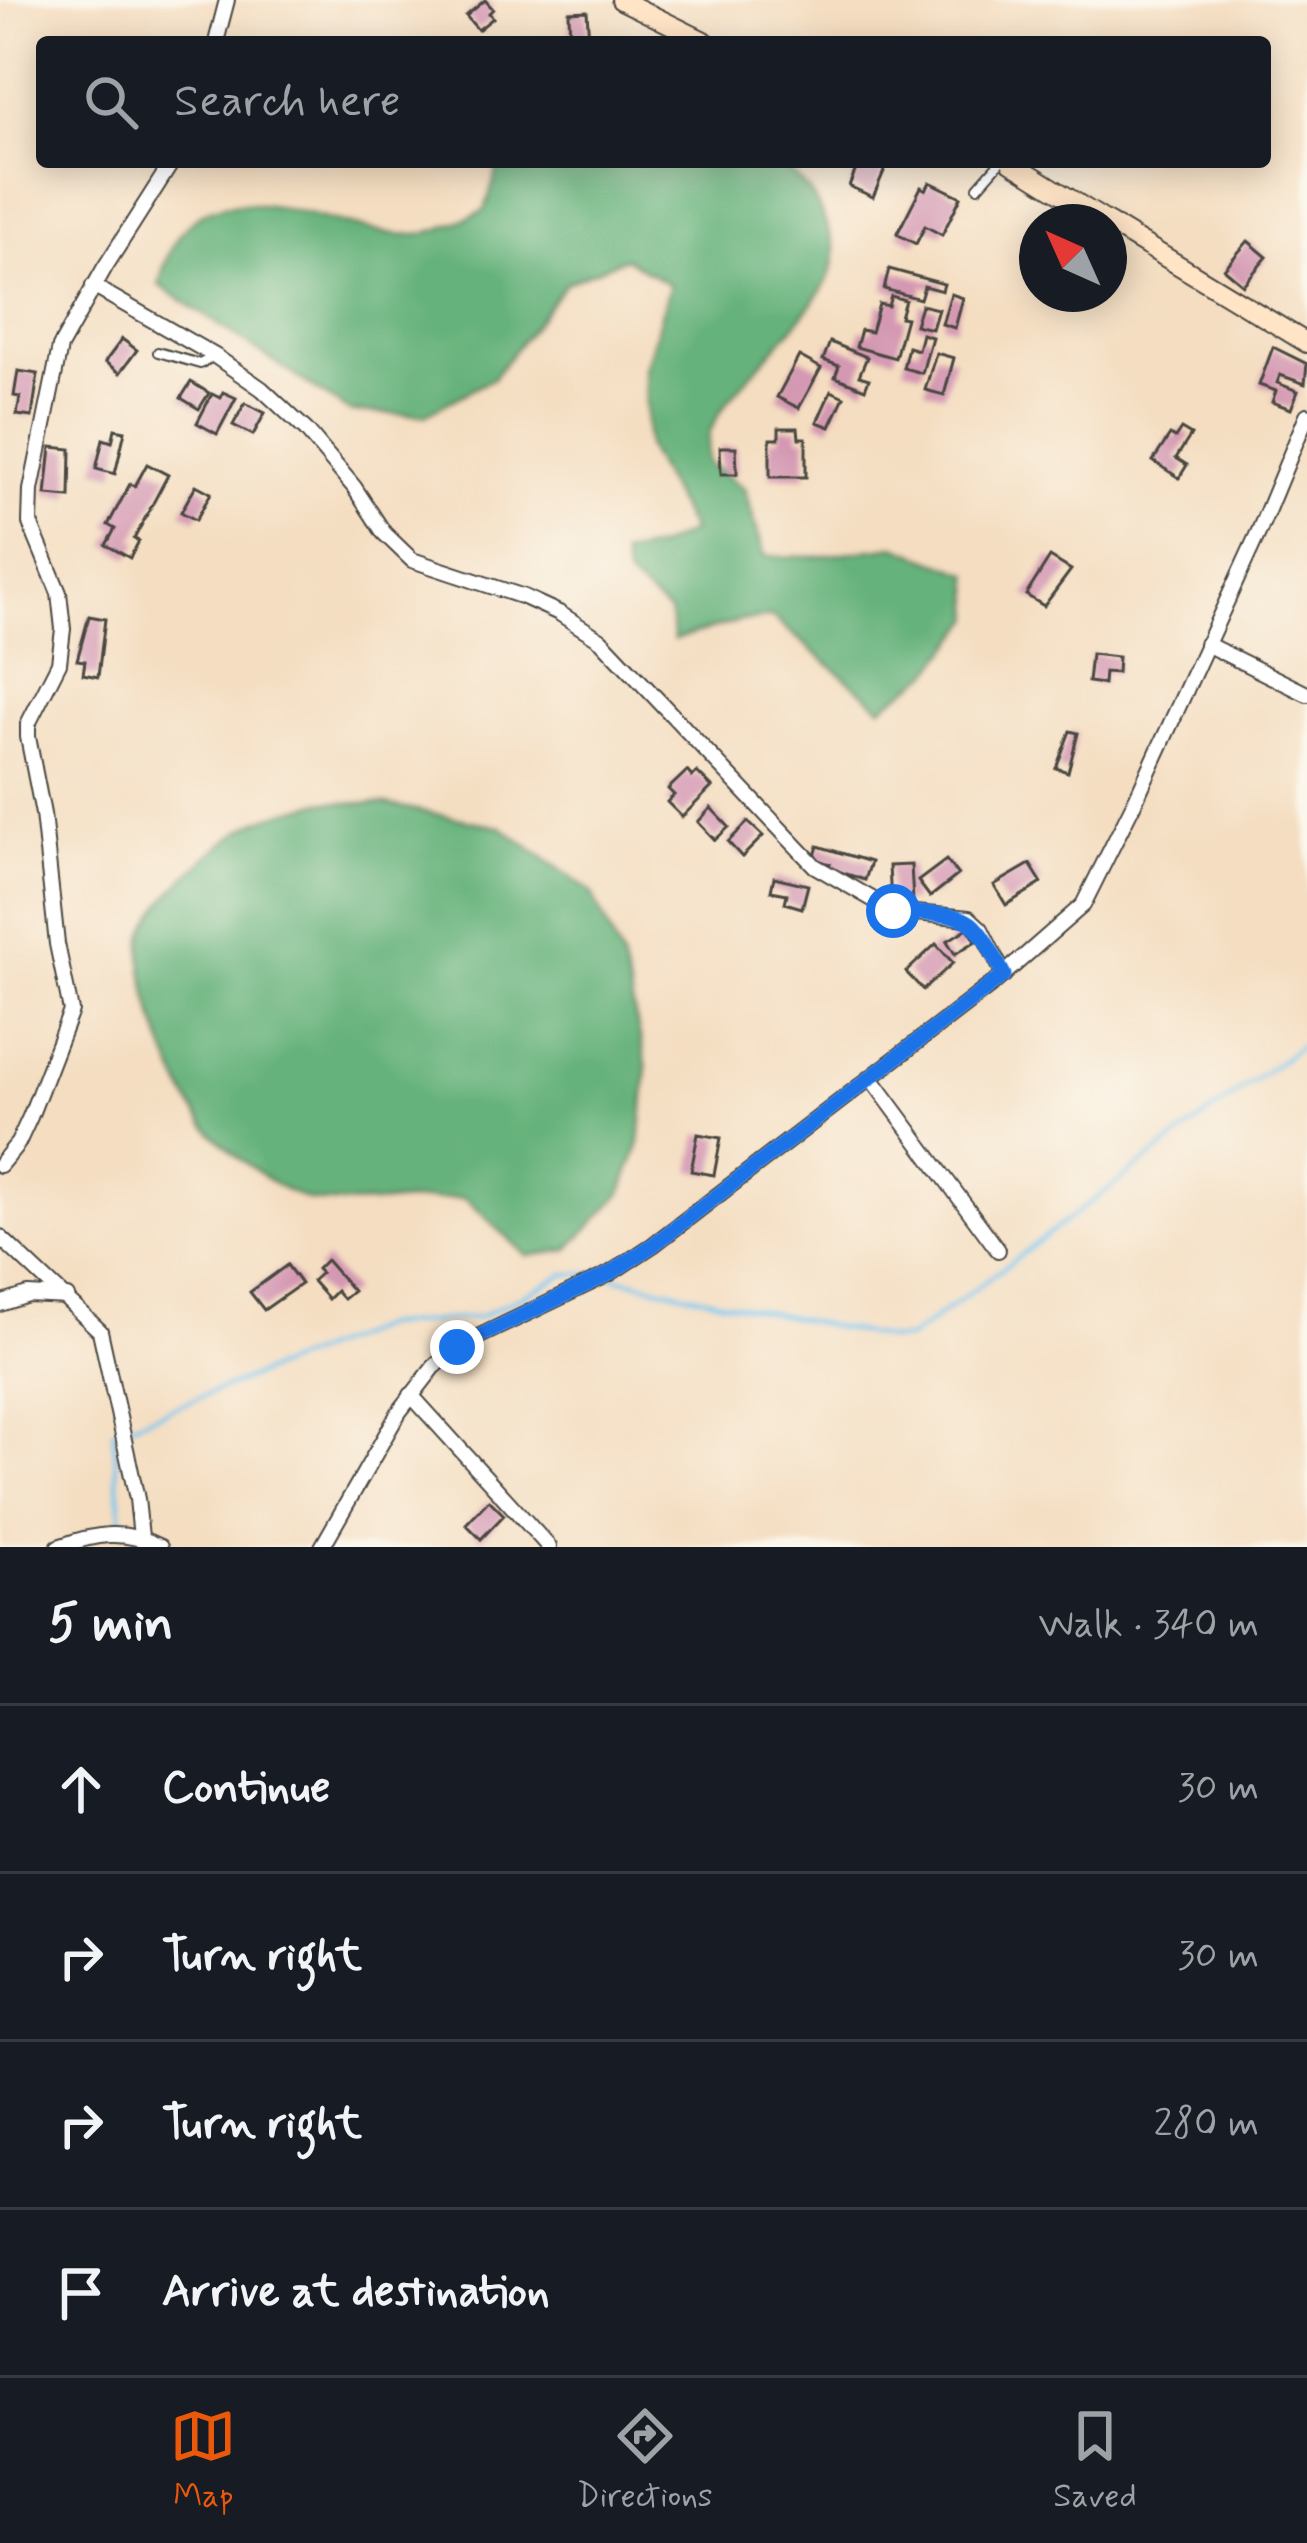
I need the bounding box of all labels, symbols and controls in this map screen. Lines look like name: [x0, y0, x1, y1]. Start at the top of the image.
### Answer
search box: [36, 36, 1271, 168]
icon: search: [78, 69, 144, 135]
text: Search here: [174, 73, 401, 132]
north arrow: [1019, 204, 1127, 312]
route start: [866, 884, 920, 938]
route end: [430, 1320, 484, 1374]
text: 5 min: [48, 1592, 173, 1658]
text: Walk · 340 m: [1038, 1600, 1259, 1651]
icon: ahead: [48, 1756, 114, 1822]
text: Continue: [162, 1759, 330, 1818]
text: 30 m: [1177, 1763, 1259, 1814]
icon: right: [48, 1924, 114, 1990]
text: Turn right: [162, 1927, 362, 1986]
text: 30 m: [1177, 1931, 1259, 1982]
icon: right: [48, 2092, 114, 2158]
text: Turn right: [162, 2095, 362, 2154]
text: 280 m: [1154, 2099, 1259, 2150]
icon: arrive: [48, 2260, 114, 2326]
text: Arrive at destination: [162, 2263, 550, 2322]
tab: Map: [170, 2403, 236, 2519]
tab: Directions: [577, 2403, 713, 2519]
tab: Saved: [1053, 2403, 1137, 2519]

